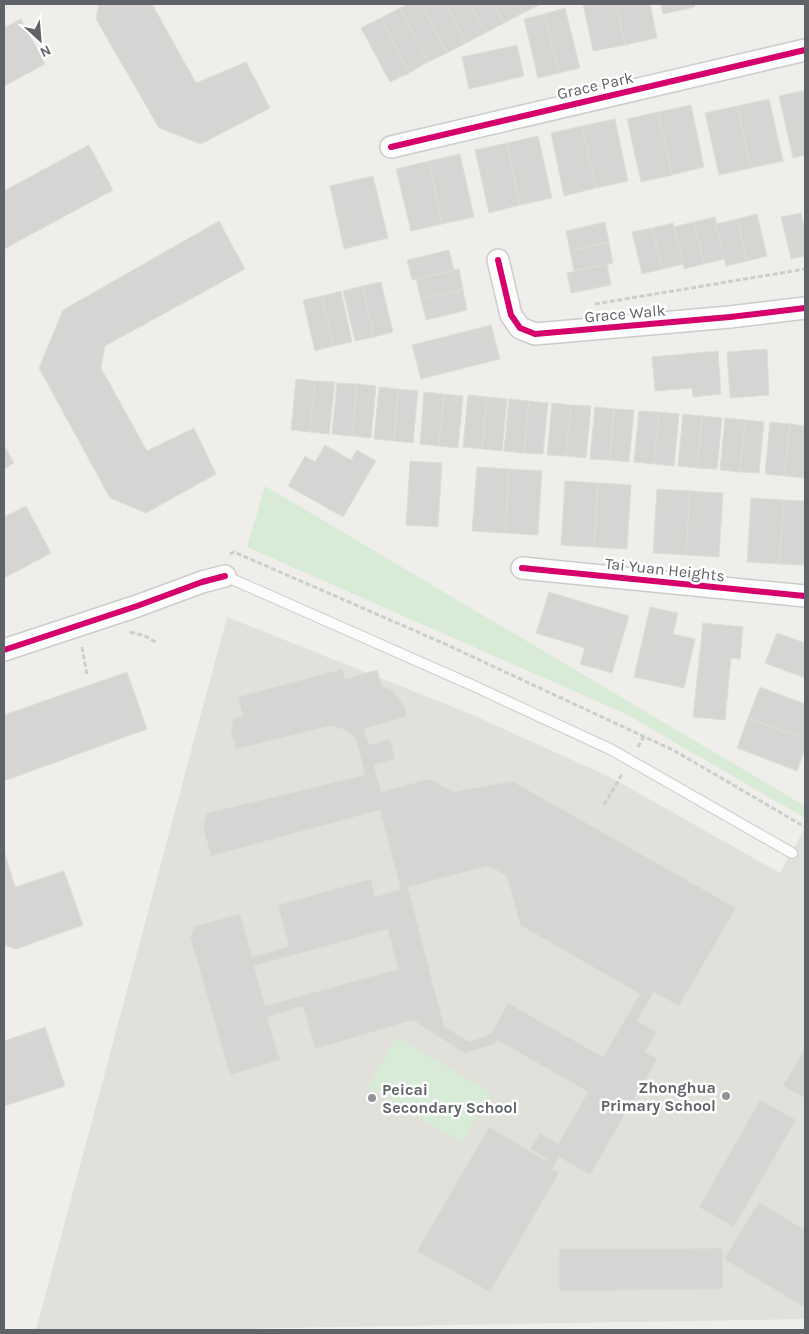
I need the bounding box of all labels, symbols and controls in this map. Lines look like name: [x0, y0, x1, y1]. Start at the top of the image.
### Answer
north arrow: [15, 15, 65, 65]
text: N: [37, 41, 54, 61]
street label: Grace Park: [555, 67, 635, 103]
street label: Grace Walk: [584, 300, 666, 327]
street label: Tai Yuan Heights: [604, 554, 726, 585]
place label: Zhonghua Primary School: [601, 1078, 716, 1115]
place label: Peicai Secondary School: [382, 1080, 517, 1117]
marker: Zhonghua Primary School: [720, 1090, 732, 1102]
marker: Peicai Secondary School: [366, 1092, 378, 1104]

